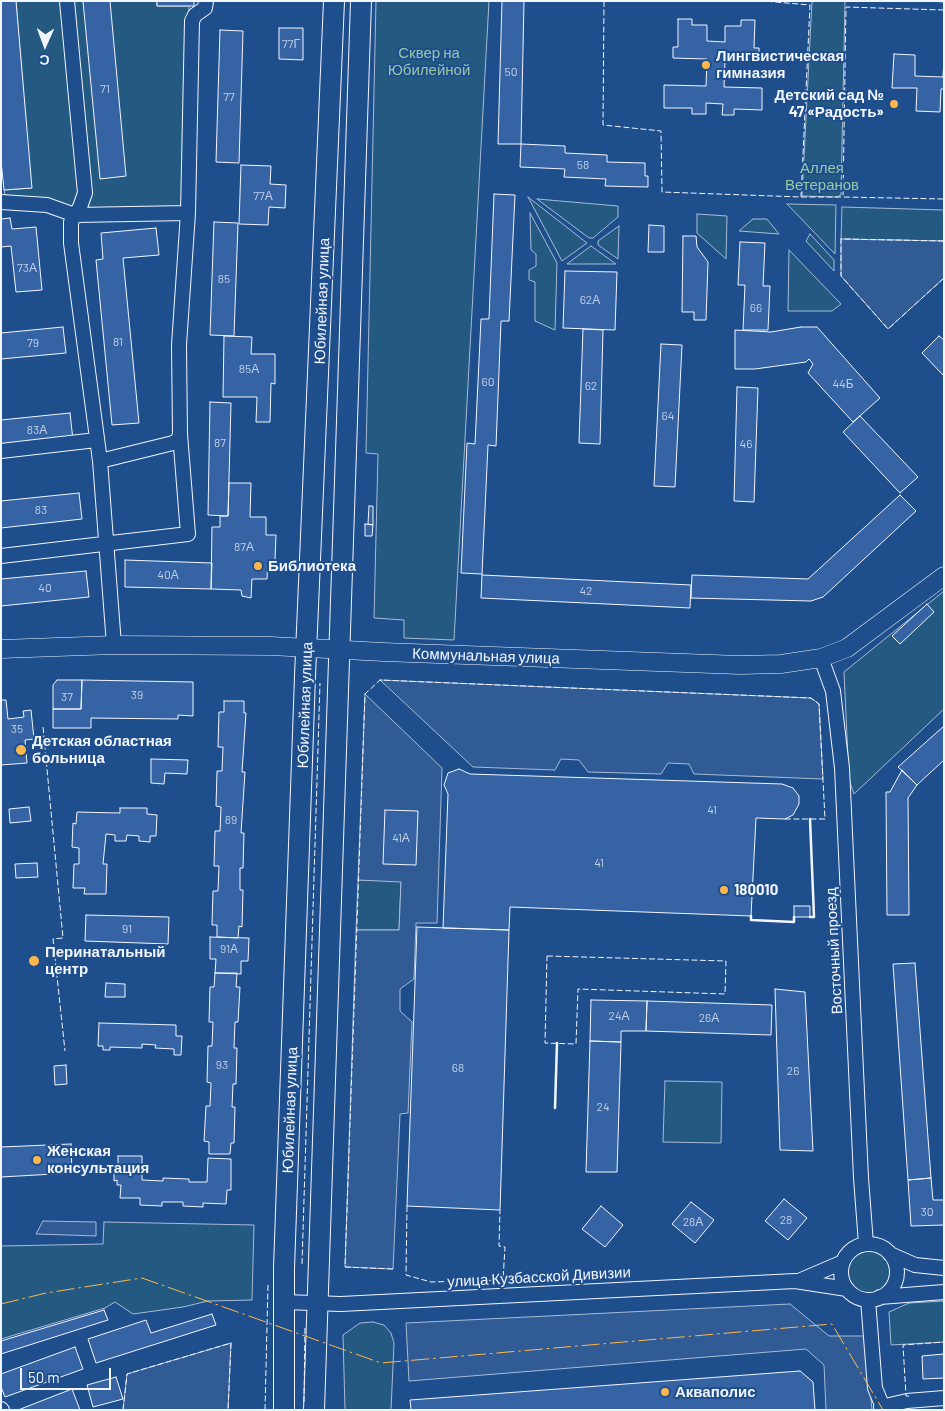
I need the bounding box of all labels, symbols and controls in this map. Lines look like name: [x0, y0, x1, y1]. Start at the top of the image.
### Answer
north arrow: [20, 20, 70, 70]
house number: 77Г: [282, 37, 300, 51]
park label: Сквер на Юбилейной: [388, 44, 470, 79]
place label: Лингвистическая гимназия: [716, 47, 844, 82]
text: С: [39, 52, 50, 69]
marker: Лингвистическая гимназия: [700, 59, 712, 71]
house number: 50: [505, 65, 517, 79]
house number: 71: [100, 82, 110, 96]
place label: Детский сад № 47 «Радость»: [774, 86, 884, 121]
house number: 77: [223, 90, 235, 104]
marker: Детский сад № 47 «Радость»: [888, 98, 900, 110]
house number: 58: [577, 158, 589, 172]
park label: Аллея Ветеранов: [785, 159, 859, 194]
house number: 77А: [253, 189, 273, 203]
street label: Юбилейная улица: [311, 237, 333, 365]
house number: 73А: [17, 261, 37, 275]
house number: 85: [218, 272, 230, 286]
house number: 62А: [580, 293, 600, 307]
house number: 66: [750, 301, 762, 315]
house number: 81: [113, 335, 123, 349]
house number: 79: [27, 336, 39, 350]
house number: 85А: [239, 362, 259, 376]
house number: 60: [482, 375, 494, 389]
house number: 44Б: [832, 377, 854, 391]
house number: 62: [585, 379, 597, 393]
house number: 64: [662, 409, 674, 423]
house number: 83А: [27, 423, 47, 437]
house number: 87: [214, 436, 226, 450]
house number: 46: [740, 437, 752, 451]
house number: 83: [35, 503, 47, 517]
house number: 87А: [234, 540, 254, 554]
place label: Библиотека: [268, 557, 356, 575]
marker: Библиотека: [252, 560, 264, 572]
house number: 40А: [157, 568, 179, 582]
house number: 40: [38, 581, 52, 595]
house number: 42: [579, 584, 593, 598]
street label: Юбилейная улица: [294, 641, 316, 769]
street label: Коммунальная улица: [412, 644, 560, 668]
house number: 39: [131, 688, 143, 702]
house number: 37: [61, 690, 73, 704]
house number: 35: [11, 722, 23, 736]
place label: Детская областная больница: [32, 732, 172, 767]
marker: Детская областная больница: [14, 743, 28, 757]
house number: 41: [707, 803, 717, 817]
house number: 89: [225, 813, 237, 827]
house number: 41А: [392, 831, 410, 845]
house number: 41: [594, 856, 604, 870]
place label: 180010: [734, 881, 778, 899]
marker: 180010: [718, 884, 730, 896]
street label: Восточный проезд: [822, 887, 846, 1015]
house number: 91: [122, 922, 132, 936]
house number: 91А: [220, 942, 238, 956]
place label: Перинатальный центр: [45, 943, 165, 978]
marker: Перинатальный центр: [27, 954, 41, 968]
house number: 24А: [608, 1009, 630, 1023]
house number: 26А: [699, 1011, 719, 1025]
street label: Юбилейная улица: [279, 1046, 301, 1174]
house number: 93: [216, 1058, 228, 1072]
house number: 68: [452, 1061, 464, 1075]
house number: 26: [787, 1064, 799, 1078]
house number: 24: [596, 1100, 610, 1114]
place label: Женская консультация: [47, 1142, 149, 1177]
marker: Женская консультация: [31, 1154, 43, 1166]
house number: 30: [921, 1205, 933, 1219]
house number: 28: [780, 1213, 792, 1227]
house number: 28А: [683, 1215, 703, 1229]
street label: улица Кузбасской Дивизии: [447, 1263, 631, 1291]
scale bar: [22, 1358, 114, 1390]
text: 50 m: [28, 1368, 60, 1386]
place label: Акваполис: [675, 1383, 756, 1401]
marker: Акваполис: [659, 1386, 671, 1398]

